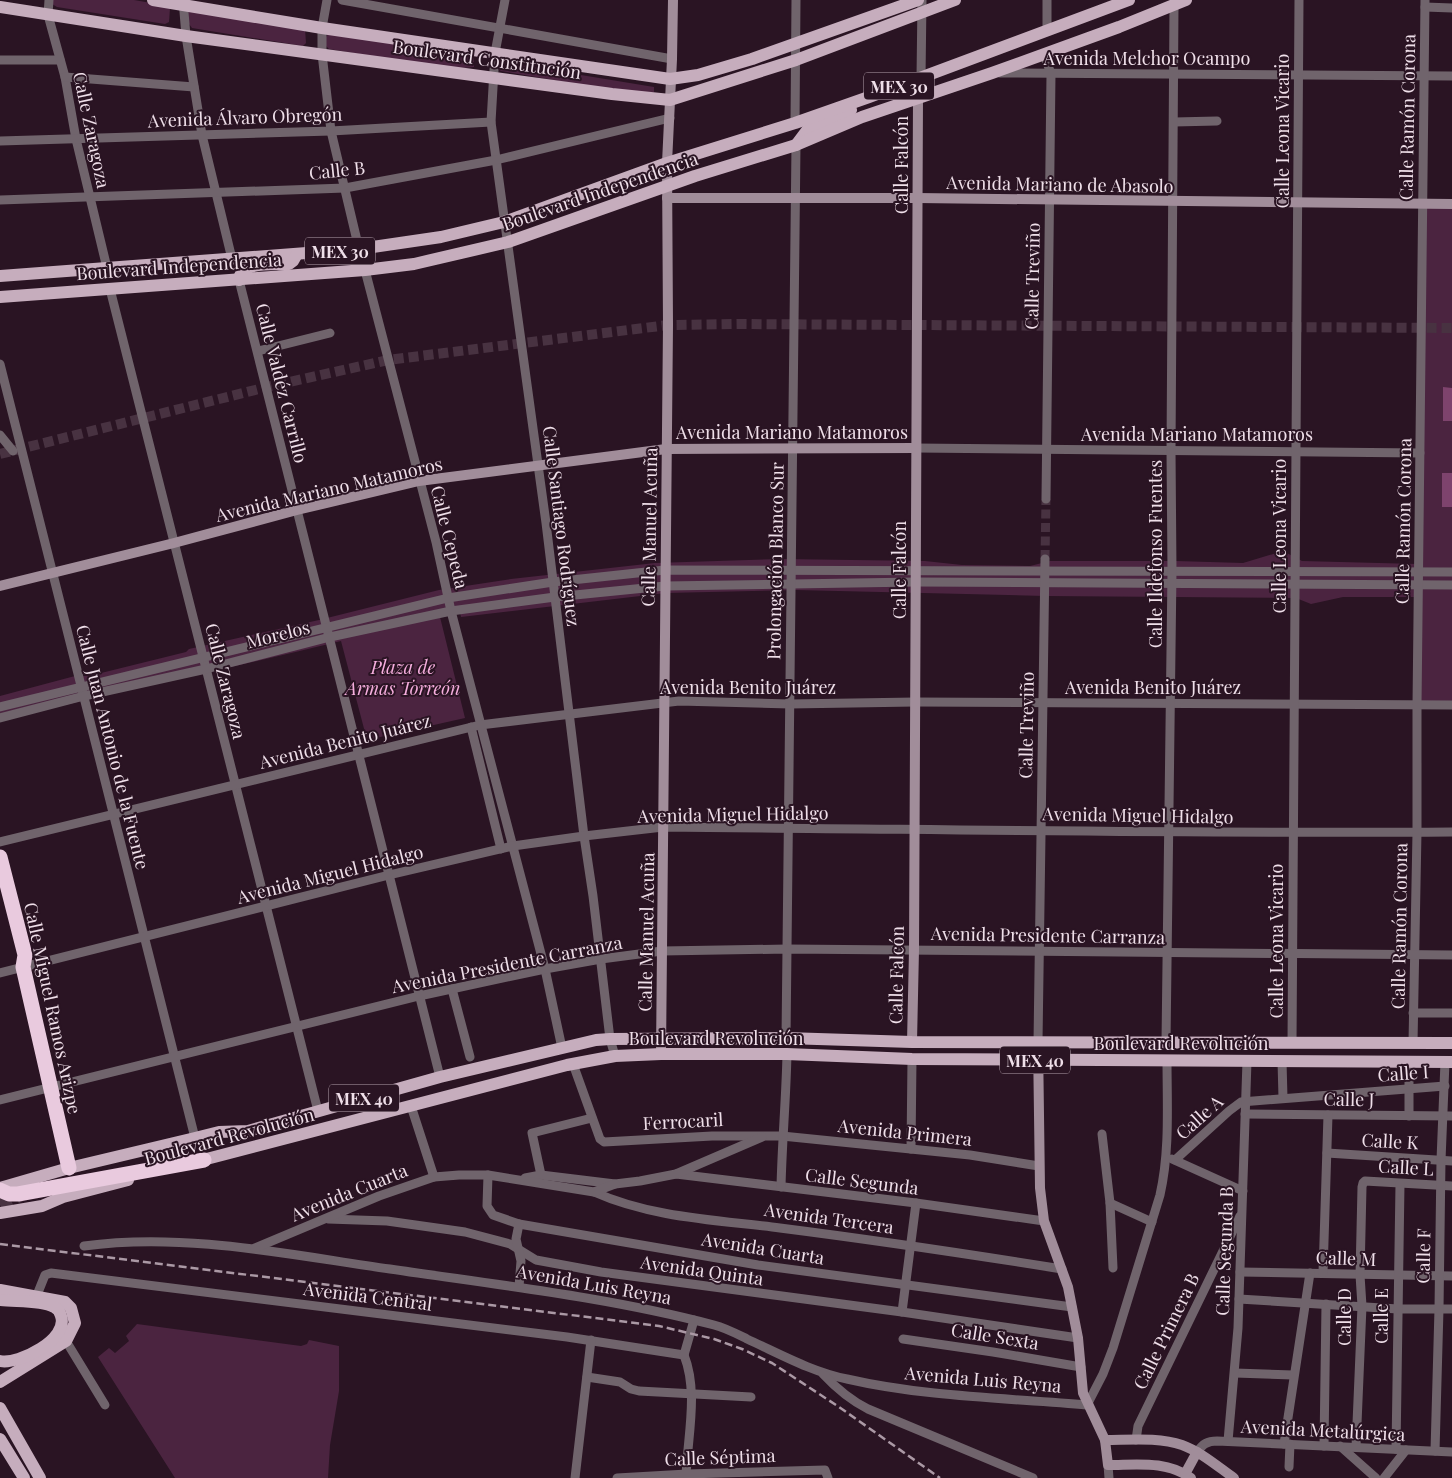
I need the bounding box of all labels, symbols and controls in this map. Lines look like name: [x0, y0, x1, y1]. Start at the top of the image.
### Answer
street label: Boulevard Constitución: [391, 34, 583, 84]
street label: Calle Ramón Corona: [1394, 34, 1420, 200]
street label: Avenida Melchor Ocampo: [1043, 46, 1251, 70]
street label: Calle Leona Vicario: [1270, 53, 1294, 208]
street label: Calle Zaragoza: [68, 70, 116, 190]
road number: MEX 30: [864, 72, 934, 100]
street label: Avenida Álvaro Obregón: [146, 102, 343, 132]
street label: Calle Falcón: [889, 116, 913, 214]
street label: Boulevard Independencia: [499, 146, 701, 236]
street label: Calle B: [308, 155, 366, 185]
street label: Avenida Mariano de Abasolo: [945, 170, 1174, 198]
street label: Calle Treviño: [1019, 222, 1045, 330]
road number: MEX 30: [305, 238, 375, 264]
street label: Boulevard Independencia: [76, 247, 283, 285]
street label: Calle Valdéz Carrillo: [251, 301, 313, 466]
street label: Avenida Mariano Matamoros: [675, 420, 908, 444]
street label: Avenida Mariano Matamoros: [1080, 422, 1313, 446]
street label: Calle Santiago Rodríguez: [538, 424, 586, 628]
street label: Calle Ramón Corona: [1390, 438, 1416, 604]
street label: Calle Manuel Acuña: [636, 447, 662, 607]
street label: Avenida Mariano Matamoros: [212, 451, 445, 527]
street label: Calle Leona Vicario: [1267, 458, 1291, 613]
street label: Calle Ildefonso Fuentes: [1143, 460, 1167, 648]
street label: Prolongación Blanco Sur: [761, 462, 789, 660]
street label: Calle Cepeda: [426, 483, 474, 591]
street label: Calle Falcón: [887, 521, 911, 619]
street label: Morelos: [244, 615, 312, 653]
street label: Calle Zaragoza: [200, 621, 252, 741]
street label: Calle Juan Antonio de la Fuente: [71, 622, 155, 872]
park label: Plaza de Armas Torreón: [344, 655, 460, 700]
street label: Calle Treviño: [1013, 671, 1039, 779]
street label: Avenida Benito Juárez: [659, 675, 836, 699]
street label: Avenida Benito Juárez: [1064, 675, 1241, 699]
street label: Avenida Benito Juárez: [256, 708, 433, 774]
street label: Avenida Miguel Hidalgo: [636, 800, 829, 828]
street label: Avenida Miguel Hidalgo: [1041, 801, 1234, 829]
street label: Avenida Miguel Hidalgo: [233, 839, 426, 909]
street label: Calle Ramón Corona: [1386, 843, 1412, 1009]
street label: Calle Manuel Acuña: [633, 852, 659, 1012]
street label: Calle Leona Vicario: [1264, 863, 1288, 1018]
street label: Calle Miguel Ramos Arizpe: [19, 900, 87, 1116]
street label: Avenida Presidente Carranza: [930, 921, 1165, 949]
street label: Calle Falcón: [883, 925, 909, 1024]
street label: Avenida Presidente Carranza: [389, 930, 624, 998]
street label: Boulevard Revolución: [628, 1026, 804, 1050]
street label: Boulevard Revolución: [1093, 1031, 1269, 1055]
road number: MEX 40: [1000, 1046, 1070, 1074]
street label: Calle I: [1377, 1059, 1429, 1087]
road number: MEX 40: [329, 1084, 399, 1112]
street label: Calle J: [1323, 1087, 1375, 1111]
street label: Calle A: [1170, 1089, 1228, 1145]
street label: Boulevard Revolución: [141, 1102, 317, 1170]
street label: Ferrocaril: [642, 1107, 724, 1135]
street label: Avenida Primera: [836, 1113, 973, 1151]
street label: Calle K: [1361, 1128, 1419, 1154]
street label: Calle L: [1378, 1154, 1435, 1180]
street label: Avenida Cuarta: [286, 1158, 411, 1227]
street label: Calle Segunda: [804, 1162, 920, 1200]
street label: Calle Segunda B: [1210, 1186, 1238, 1316]
street label: Avenida Tercera: [762, 1197, 895, 1239]
street label: Avenida Cuarta: [699, 1226, 826, 1270]
street label: Calle F: [1411, 1228, 1435, 1284]
street label: Calle M: [1315, 1245, 1377, 1271]
street label: Avenida Quinta: [638, 1249, 765, 1291]
street label: Avenida Luis Reyna: [514, 1258, 673, 1309]
street label: Calle Primera B: [1128, 1269, 1204, 1393]
street label: Avenida Central: [301, 1276, 434, 1316]
street label: Calle D: [1332, 1288, 1356, 1346]
street label: Calle E: [1369, 1288, 1393, 1344]
street label: Calle Sexta: [950, 1317, 1041, 1355]
street label: Avenida Luis Reyna: [903, 1360, 1062, 1398]
street label: Avenida Metalúrgica: [1239, 1414, 1406, 1446]
street label: Calle Séptima: [664, 1443, 776, 1471]

